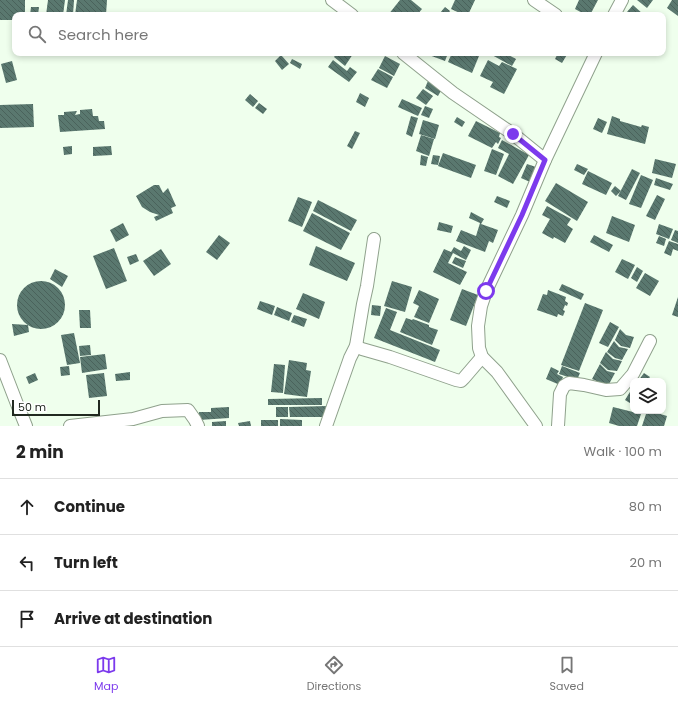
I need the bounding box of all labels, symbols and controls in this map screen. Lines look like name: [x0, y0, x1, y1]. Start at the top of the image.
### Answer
search box: [12, 12, 666, 56]
icon: search: [26, 23, 48, 45]
text: Search here: [58, 24, 148, 45]
route end: [504, 125, 522, 143]
route start: [477, 282, 495, 300]
map controls: [630, 378, 666, 414]
button: layers: [630, 378, 666, 414]
scale bar: [12, 398, 100, 417]
text: 50 m: [18, 399, 46, 415]
text: 2 min: [16, 440, 64, 464]
text: Walk · 100 m: [584, 442, 662, 461]
icon: ahead: [16, 496, 38, 518]
text: Continue: [54, 496, 125, 517]
text: 80 m: [629, 497, 662, 516]
icon: left: [16, 552, 38, 574]
text: Turn left: [54, 552, 118, 573]
text: 20 m: [629, 553, 662, 572]
icon: arrive: [16, 608, 38, 630]
text: Arrive at destination: [54, 608, 212, 629]
tab: Map: [94, 654, 118, 695]
tab: Directions: [307, 654, 361, 695]
tab: Saved: [550, 654, 584, 695]

